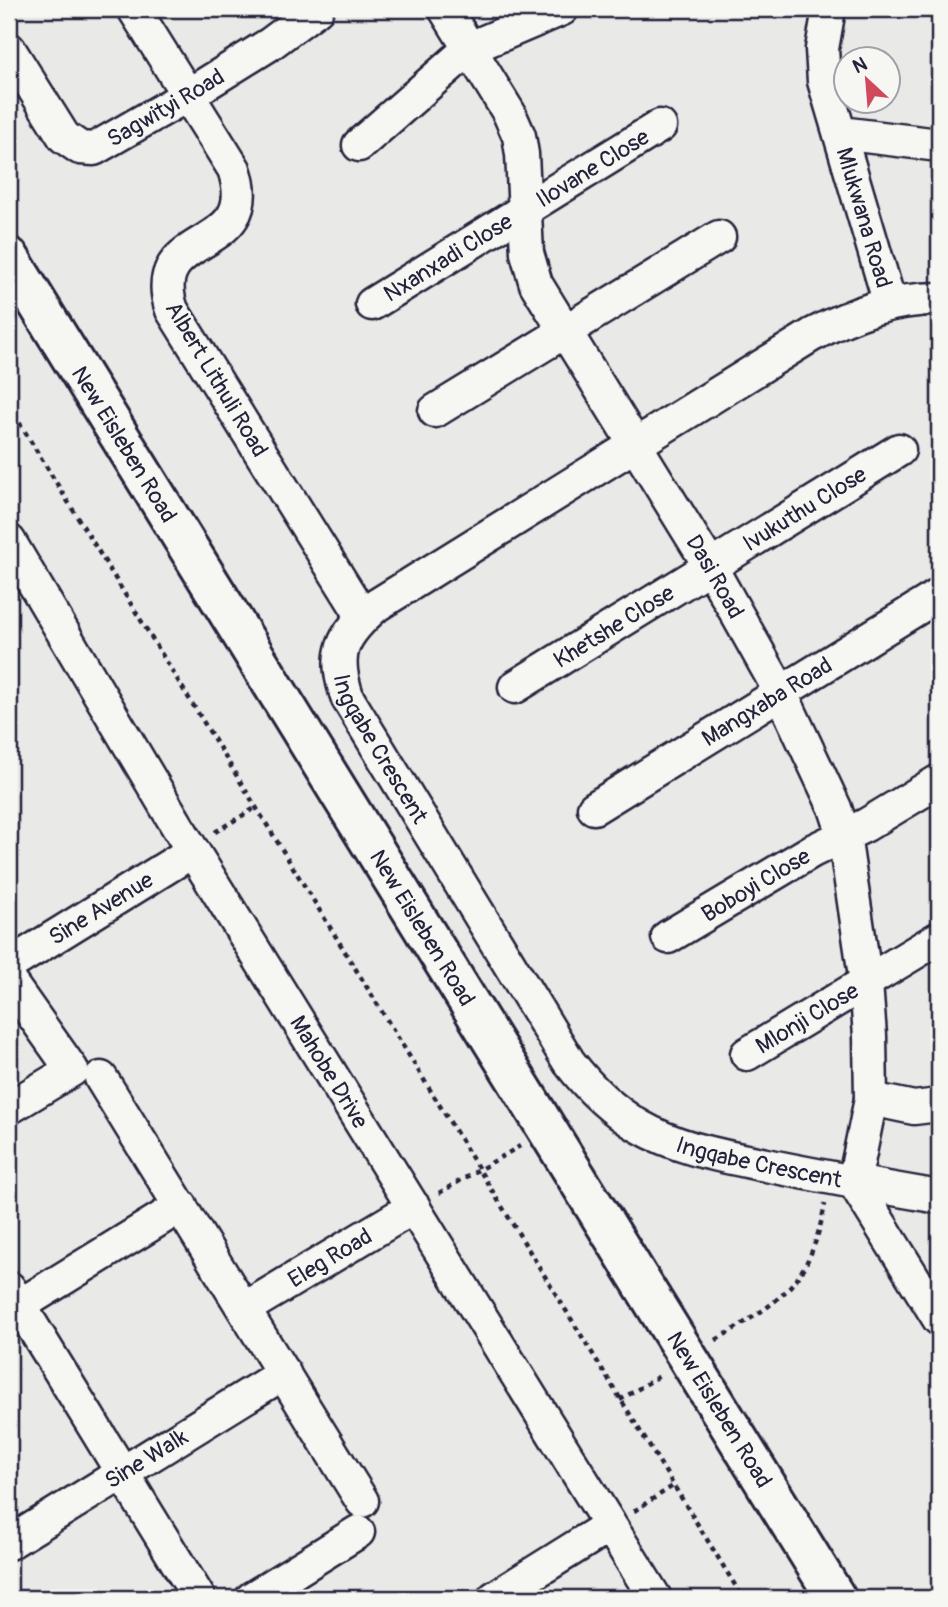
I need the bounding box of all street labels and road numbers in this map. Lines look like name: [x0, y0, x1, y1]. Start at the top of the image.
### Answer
street label: Sagwityi Road: [102, 62, 230, 153]
street label: Ilovane Close: [531, 122, 655, 214]
street label: Mlukwana Road: [829, 144, 898, 291]
street label: Nxanxadi Close: [378, 206, 518, 308]
street label: Albert Lithuli Road: [159, 296, 274, 462]
street label: New Eisleben Road: [65, 361, 183, 528]
street label: Ivukuthu Close: [737, 459, 872, 558]
street label: Dasi Road: [679, 529, 750, 624]
street label: Khetshe Close: [548, 578, 680, 675]
street label: Mangxaba Road: [696, 651, 838, 753]
street label: Ingqabe Crescent: [327, 671, 435, 830]
street label: Boboyi Close: [696, 841, 816, 929]
street label: New Eisleben Road: [363, 844, 481, 1012]
street label: Sine Avenue: [44, 865, 159, 952]
street label: Mlonji Close: [750, 976, 865, 1060]
street label: Mahobe Drive: [283, 1010, 375, 1134]
street label: Ingqabe Crescent: [672, 1130, 845, 1195]
street label: Eleg Road: [283, 1222, 377, 1294]
street label: New Eisleben Road: [660, 1326, 778, 1493]
street label: Sine Walk: [99, 1422, 193, 1495]

